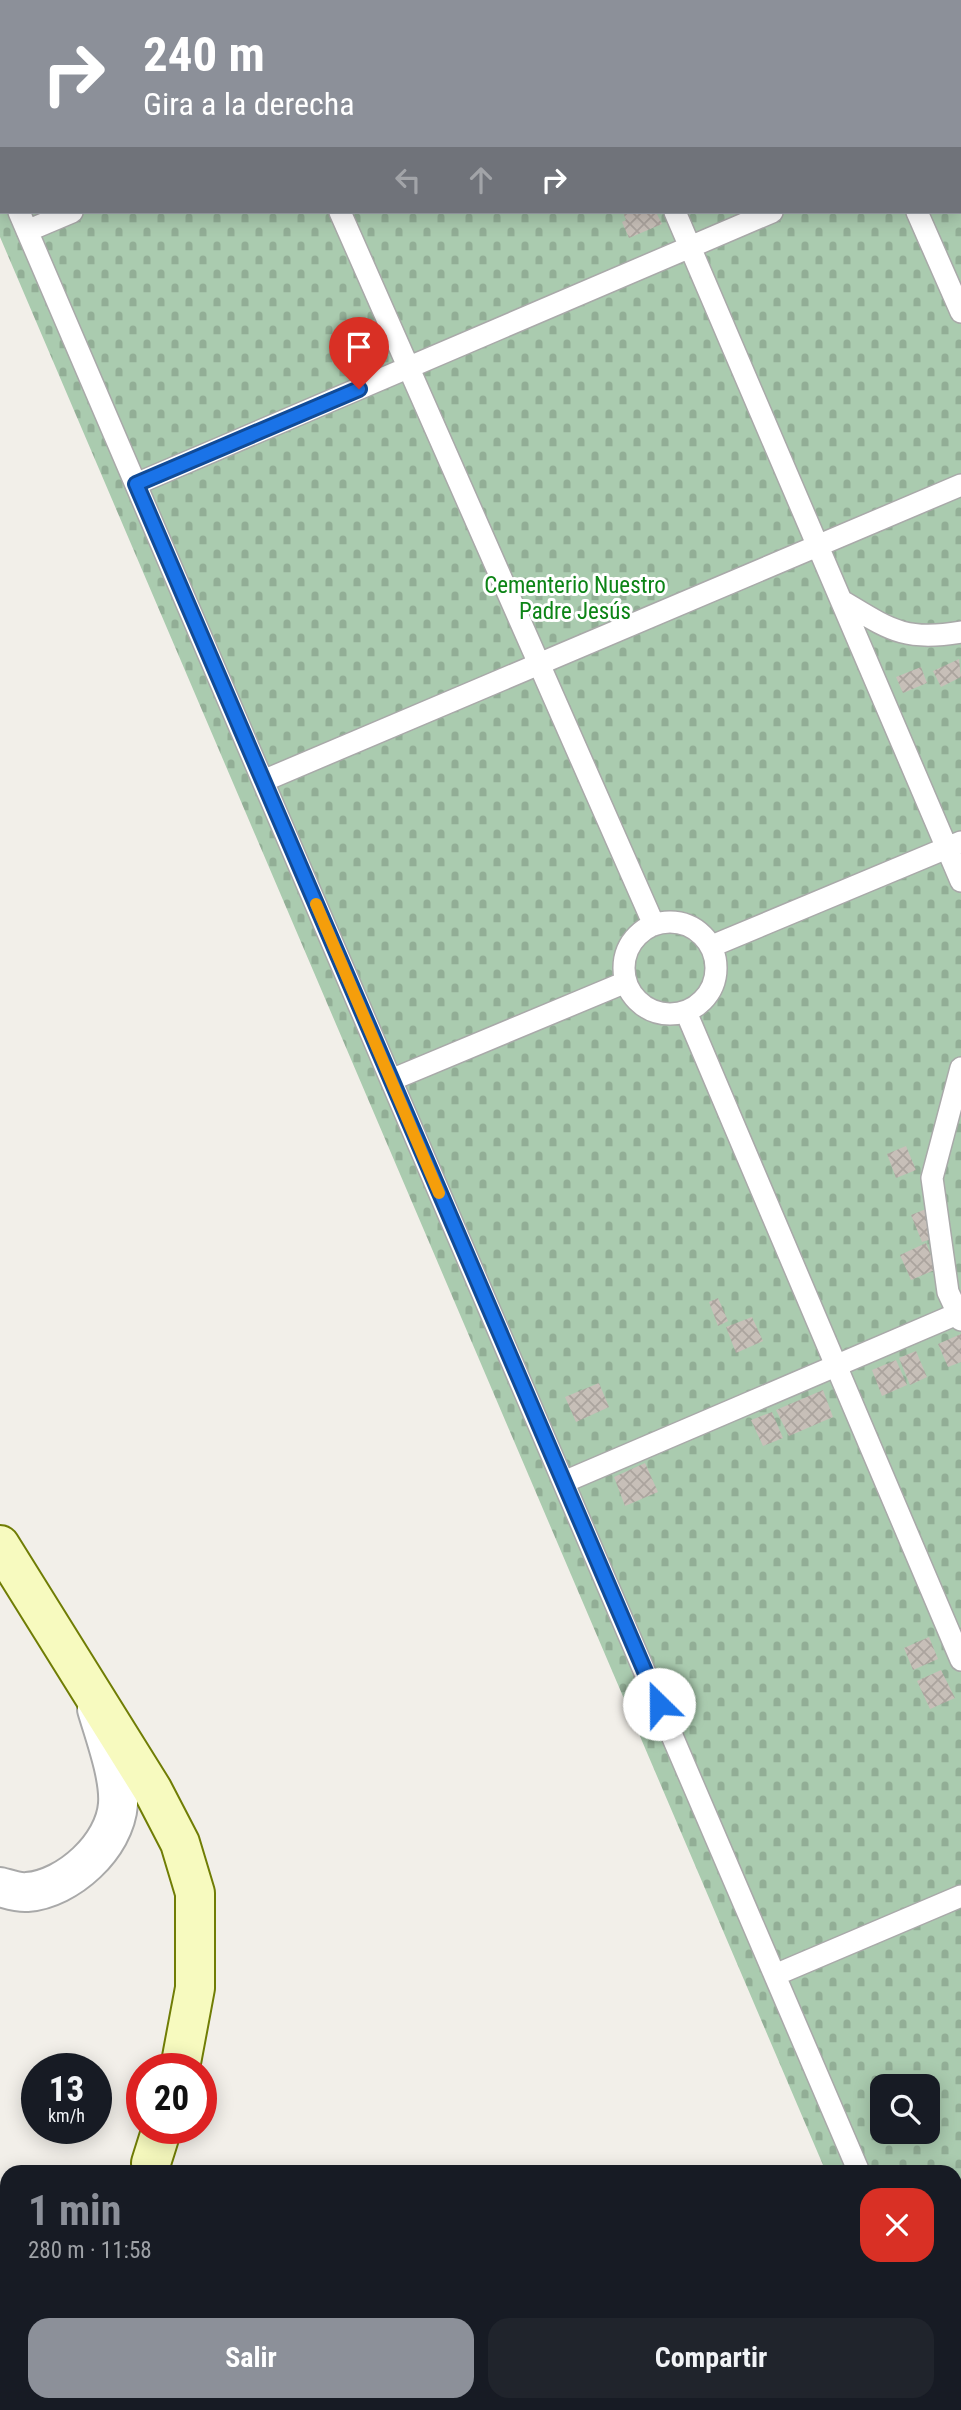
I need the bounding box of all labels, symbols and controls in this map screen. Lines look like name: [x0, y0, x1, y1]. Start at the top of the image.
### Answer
text: 240 m: [143, 26, 265, 83]
icon: right: [28, 28, 119, 119]
text: Gira a la derecha: [143, 85, 355, 123]
icon: left: [389, 161, 427, 199]
icon: ahead: [462, 161, 500, 199]
icon: right: [535, 161, 573, 199]
pin: [329, 317, 389, 389]
icon: arrive: [340, 328, 378, 366]
park label: Cementerio Nuestro Padre Jesús: [484, 572, 666, 625]
position arrow: [622, 1667, 696, 1741]
speed limit sign: 20: [126, 2053, 217, 2144]
text: 13: [49, 2069, 84, 2110]
map controls: [870, 2074, 940, 2144]
button: search: [870, 2074, 940, 2144]
text: km/h: [48, 2105, 85, 2126]
text: 1 min: [28, 2186, 121, 2235]
button: close: [860, 2188, 934, 2262]
text: 280 m · 11:58: [28, 2237, 152, 2264]
button: Salir: [28, 2318, 474, 2398]
button: Compartir: [488, 2318, 934, 2398]

